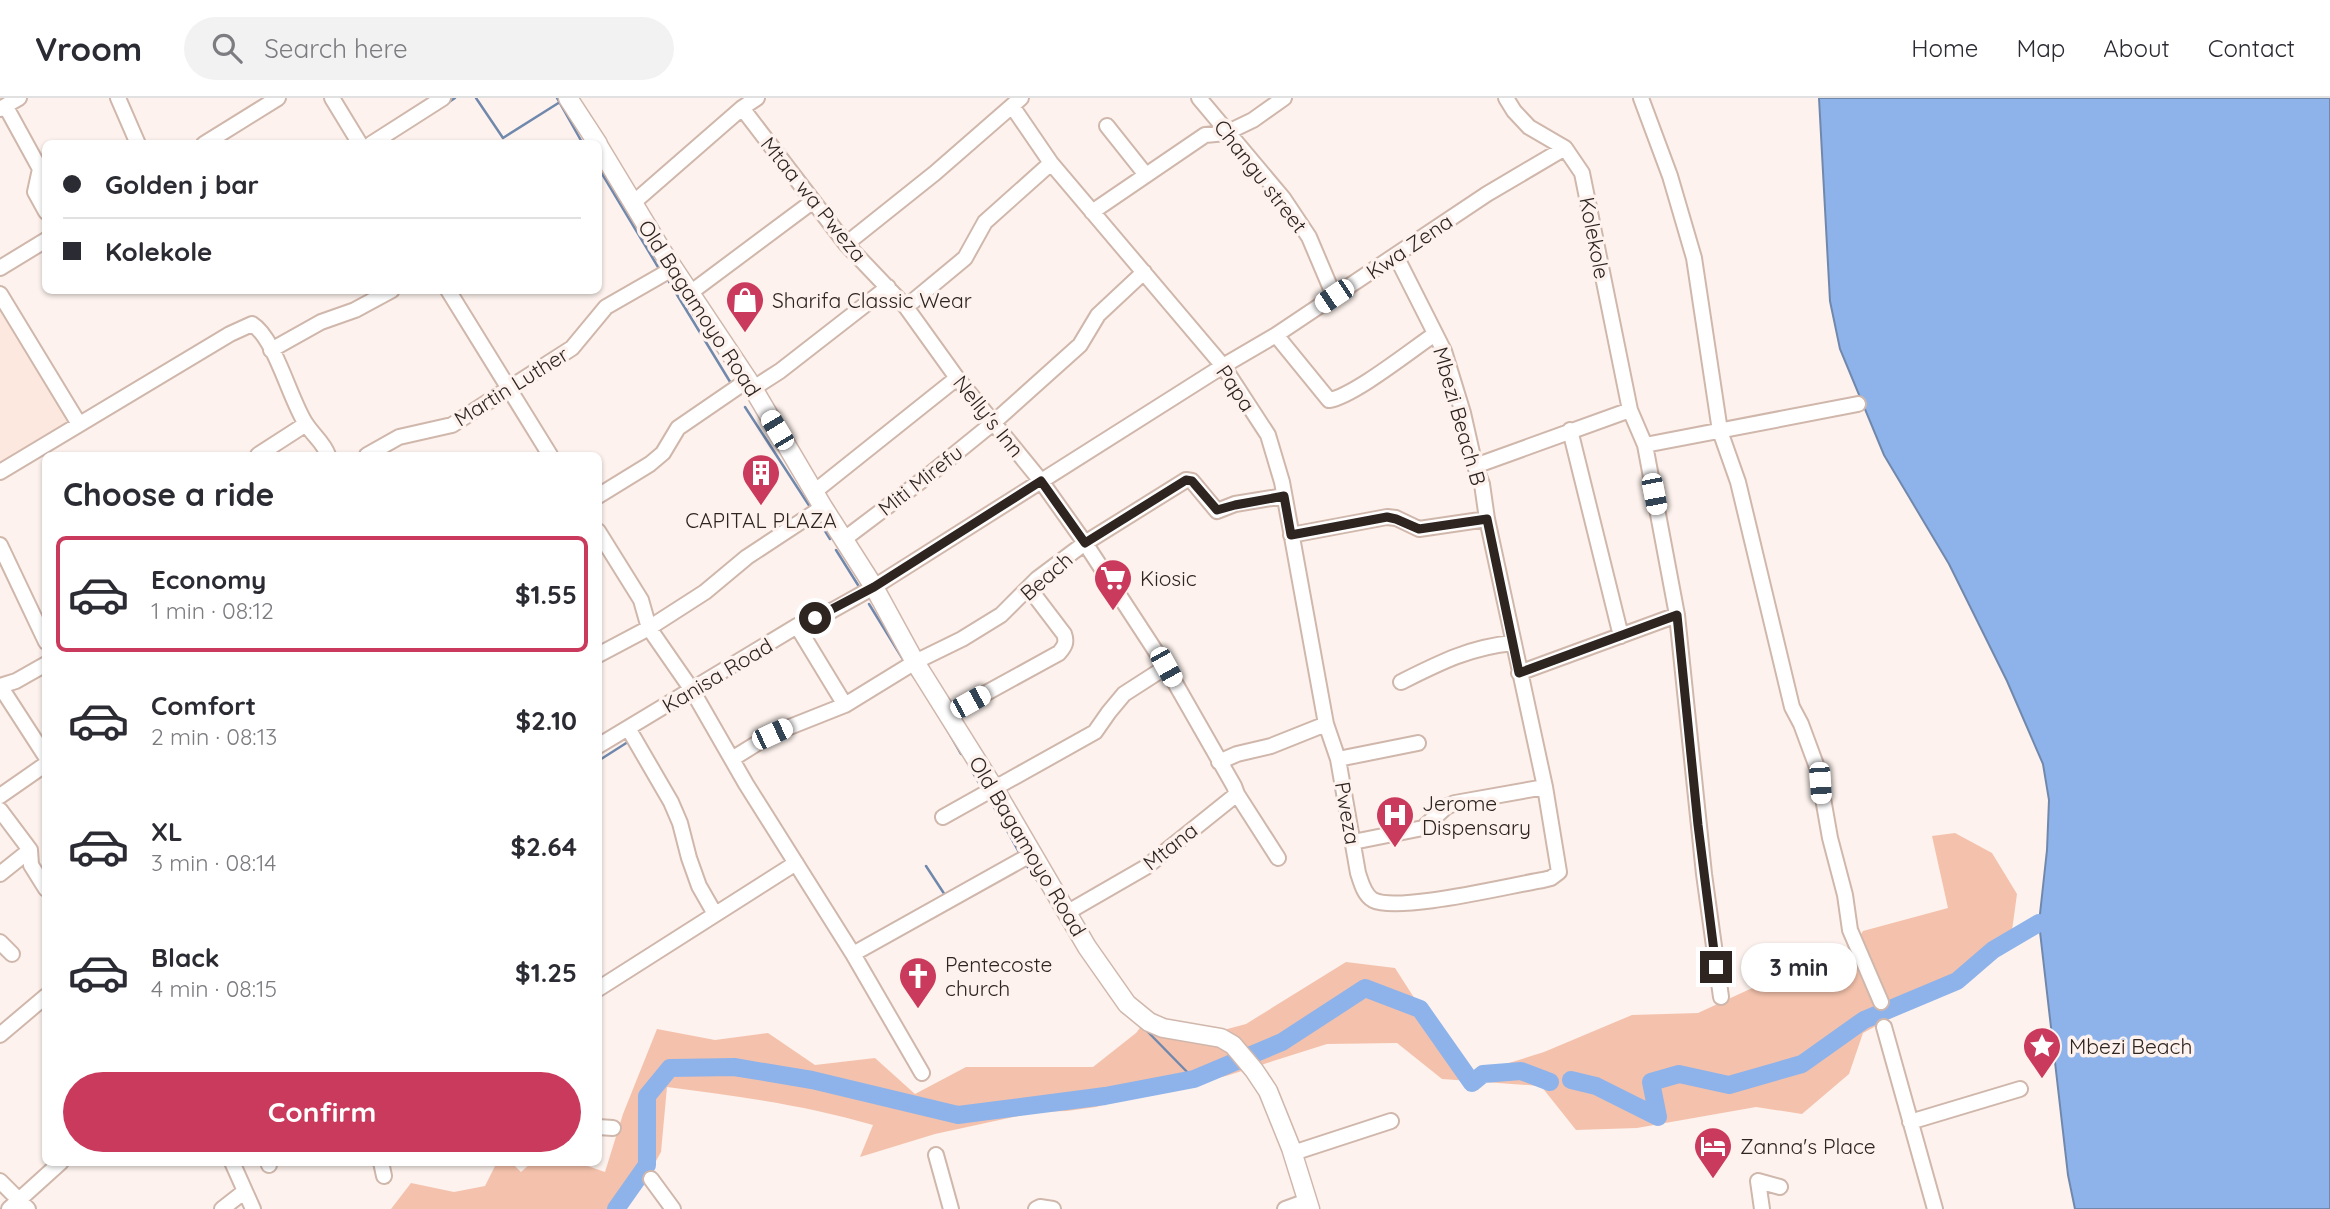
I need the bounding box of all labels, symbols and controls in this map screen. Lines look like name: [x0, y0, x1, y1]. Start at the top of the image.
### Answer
search box: [184, 17, 674, 80]
text: Vroom: [35, 28, 142, 69]
icon: search: [208, 29, 246, 67]
text: Search here: [264, 32, 408, 65]
text: Home: [1911, 33, 1978, 63]
text: Map: [2016, 33, 2065, 63]
text: About: [2103, 33, 2170, 63]
text: Contact: [2208, 33, 2295, 63]
street label: Changu street: [1209, 114, 1313, 238]
street label: Mtaa wa Pweza: [756, 131, 872, 267]
text: Golden j bar: [105, 168, 259, 201]
street label: Kolekole: [1574, 195, 1616, 281]
street label: Kwa Zena: [1361, 208, 1457, 284]
street label: Old Bagamoyo Road: [633, 215, 767, 401]
text: Kolekole: [105, 235, 212, 268]
car: [1311, 276, 1358, 316]
shop icon: Sharifa Classic Wear: [724, 279, 766, 334]
place label: Sharifa Classic Wear: [772, 287, 972, 313]
street label: Martin Luther: [449, 341, 573, 431]
street label: Mbezi Beach B: [1428, 344, 1492, 488]
street label: Papa: [1211, 360, 1261, 416]
street label: Nelly's Inn: [948, 370, 1030, 462]
car: [758, 407, 797, 453]
street label: Miti Mirefu: [873, 439, 967, 521]
building icon: CAPITAL PLAZA: [740, 452, 782, 507]
car: [1640, 471, 1669, 517]
text: Choose a ride: [63, 474, 275, 514]
place label: CAPITAL PLAZA: [685, 507, 837, 533]
street label: Beach: [1014, 546, 1078, 606]
supermarket icon: Kiosic: [1092, 557, 1134, 612]
icon: car: [67, 563, 130, 626]
text: Economy: [151, 563, 266, 596]
place label: Kiosic: [1140, 565, 1197, 591]
text: $1.55: [515, 578, 577, 611]
text: 1 min · 08:12: [151, 596, 274, 625]
route start: [799, 602, 831, 634]
street label: Kanisa Road: [657, 632, 777, 718]
car: [1147, 644, 1186, 690]
car: [947, 683, 994, 721]
icon: car: [67, 689, 130, 752]
text: Comfort: [151, 689, 256, 722]
text: $2.10: [515, 704, 577, 737]
car: [749, 716, 796, 752]
text: 2 min · 08:13: [151, 722, 277, 751]
street label: Old Bagamoyo Road: [964, 751, 1092, 941]
car: [1809, 761, 1832, 805]
street label: Pweza: [1330, 780, 1366, 846]
place label: Jerome Dispensary: [1422, 790, 1531, 840]
hospital icon: Jerome Dispensary: [1374, 794, 1416, 849]
icon: car: [67, 815, 130, 878]
text: XL: [151, 815, 183, 848]
street label: Mtana: [1138, 817, 1202, 875]
text: $2.64: [511, 830, 577, 863]
text: 3 min · 08:14: [151, 848, 276, 877]
icon: car: [67, 941, 130, 1004]
text: Black: [151, 941, 220, 974]
callout: 3 min: [1740, 942, 1856, 992]
place label: Pentecoste church: [945, 951, 1052, 1001]
route end: [1700, 951, 1732, 983]
text: 3 min: [1769, 953, 1829, 982]
church icon: Pentecoste church: [897, 955, 939, 1010]
text: $1.25: [515, 956, 577, 989]
text: 4 min · 08:15: [151, 974, 277, 1003]
place icon: Mbezi Beach: [2021, 1025, 2063, 1080]
place label: Mbezi Beach: [2069, 1033, 2192, 1059]
button: Confirm: [63, 1072, 581, 1152]
hotel icon: Zanna's Place: [1692, 1125, 1734, 1180]
place label: Zanna's Place: [1740, 1133, 1876, 1159]

